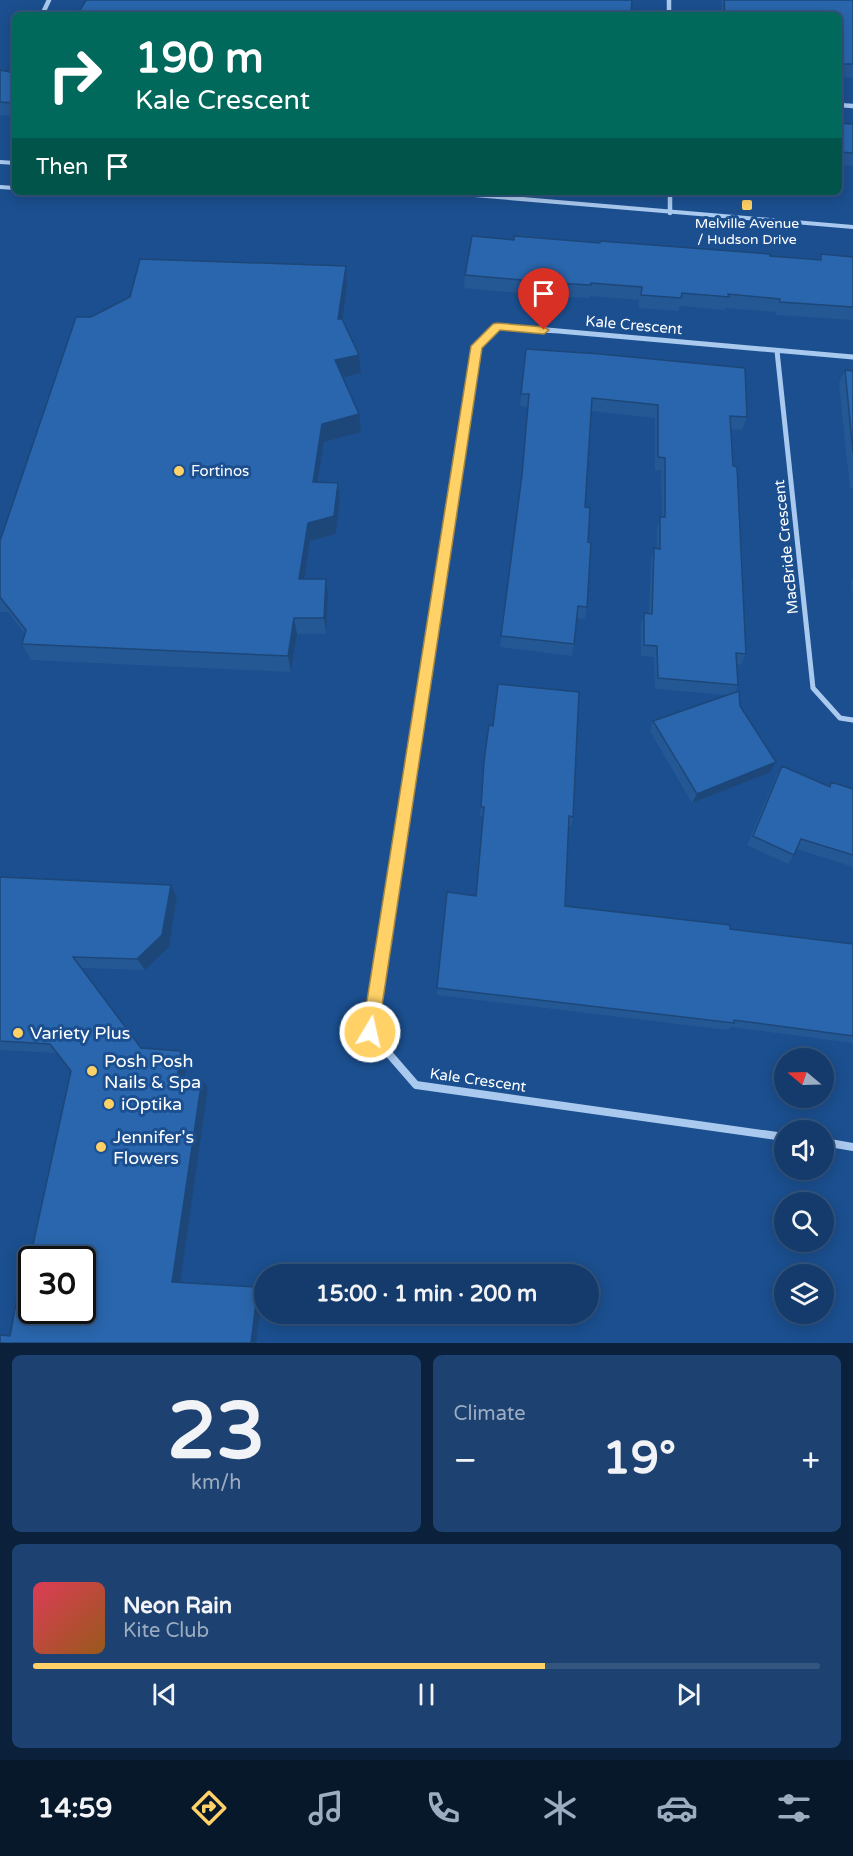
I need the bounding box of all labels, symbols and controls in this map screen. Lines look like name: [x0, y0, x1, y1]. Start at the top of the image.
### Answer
text: 190 m: [135, 33, 264, 84]
icon: right: [36, 36, 114, 114]
text: Kale Crescent: [135, 84, 310, 117]
icon: arrive: [101, 150, 134, 183]
text: Then: [36, 154, 89, 180]
marker: Melville Avenue / Hudson Drive: [740, 198, 754, 212]
place label: Melville Avenue / Hudson Drive: [695, 215, 799, 248]
pin: [518, 268, 569, 330]
icon: arrive: [527, 277, 560, 310]
street label: Kale Crescent: [585, 312, 683, 338]
place label: Fortinos: [191, 462, 249, 480]
marker: Fortinos: [172, 464, 186, 478]
street label: MacBride Crescent: [770, 479, 802, 615]
position arrow: [338, 1000, 402, 1064]
place label: Variety Plus: [30, 1022, 130, 1044]
marker: Variety Plus: [11, 1026, 25, 1040]
north arrow: [774, 1048, 834, 1108]
map controls: [774, 1048, 834, 1324]
place label: Posh Posh Nails & Spa: [104, 1050, 201, 1093]
marker: Posh Posh Nails & Spa: [85, 1064, 99, 1078]
street label: Kale Crescent: [429, 1064, 528, 1096]
place label: iOptika: [121, 1093, 182, 1115]
marker: iOptika: [102, 1097, 116, 1111]
button: sound: [774, 1120, 834, 1180]
place label: Jennifer's Flowers: [113, 1126, 194, 1169]
marker: Jennifer's Flowers: [94, 1140, 108, 1154]
button: search: [774, 1192, 834, 1252]
speed limit sign: 30: [18, 1246, 96, 1324]
button: layers: [774, 1264, 834, 1324]
text: 15:00 · 1 min · 200 m: [316, 1281, 537, 1307]
text: 23: [167, 1385, 265, 1479]
text: Climate: [454, 1402, 526, 1426]
text: 19°: [602, 1432, 676, 1486]
text: −: [454, 1441, 477, 1480]
text: +: [801, 1441, 820, 1480]
text: km/h: [191, 1471, 241, 1495]
text: Neon Rain: [123, 1593, 232, 1619]
text: Kite Club: [123, 1619, 209, 1643]
icon: previous: [148, 1678, 181, 1711]
icon: pause: [410, 1678, 443, 1711]
icon: next: [672, 1678, 705, 1711]
icon: directions: [188, 1787, 230, 1829]
icon: music: [305, 1787, 347, 1829]
icon: phone: [422, 1787, 464, 1829]
icon: climate: [539, 1787, 581, 1829]
icon: car: [656, 1787, 698, 1829]
icon: filters: [773, 1787, 815, 1829]
text: 14:59: [38, 1792, 112, 1825]

